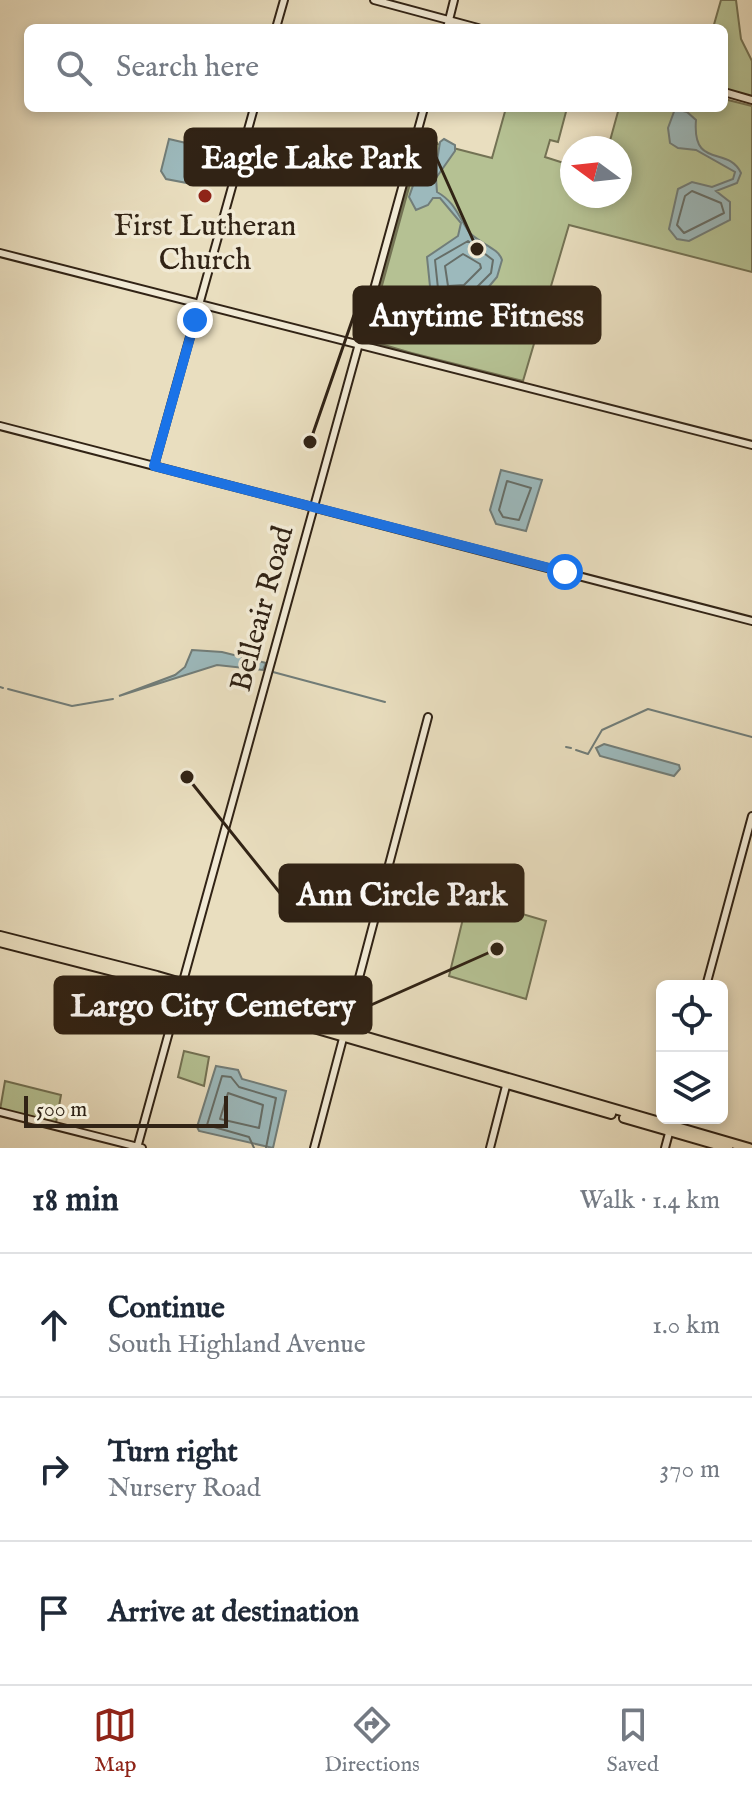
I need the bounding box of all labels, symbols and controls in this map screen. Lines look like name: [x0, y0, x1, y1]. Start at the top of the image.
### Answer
search box: [24, 24, 728, 112]
icon: search: [52, 46, 96, 90]
text: Search here: [116, 49, 259, 87]
callout: Eagle Lake Park: [185, 129, 436, 185]
north arrow: [560, 136, 632, 208]
text: Eagle Lake Park: [201, 139, 422, 180]
marker: First Lutheran Church: [196, 187, 214, 205]
place label: First Lutheran Church: [114, 208, 296, 280]
callout: Anytime Fitness: [354, 287, 600, 343]
text: Anytime Fitness: [368, 297, 584, 338]
route end: [177, 302, 213, 338]
street label: Belleair Road: [223, 521, 304, 696]
route start: [547, 554, 583, 590]
callout: Ann Circle Park: [280, 865, 523, 921]
text: Ann Circle Park: [295, 876, 508, 917]
callout: Largo City Cemetery: [55, 977, 371, 1033]
map controls: [656, 980, 728, 1124]
button: locate: [656, 980, 728, 1052]
text: Largo City Cemetery: [71, 987, 357, 1028]
button: layers: [656, 1052, 728, 1124]
scale bar: [24, 1092, 228, 1128]
text: 500 m: [36, 1096, 87, 1124]
text: 18 min: [32, 1179, 119, 1222]
text: Walk · 1.4 km: [580, 1184, 720, 1217]
text: Continue: [108, 1290, 225, 1328]
icon: ahead: [32, 1303, 76, 1347]
text: 1.0 km: [652, 1309, 720, 1342]
text: South Highland Avenue: [108, 1328, 366, 1361]
text: Turn right: [108, 1434, 238, 1472]
icon: right: [32, 1447, 76, 1491]
text: 370 m: [660, 1453, 720, 1486]
text: Nursery Road: [108, 1472, 261, 1505]
icon: arrive: [32, 1591, 76, 1635]
text: Arrive at destination: [108, 1594, 359, 1632]
tab: Map: [93, 1703, 137, 1779]
tab: Directions: [324, 1703, 420, 1779]
tab: Saved: [607, 1703, 659, 1779]

